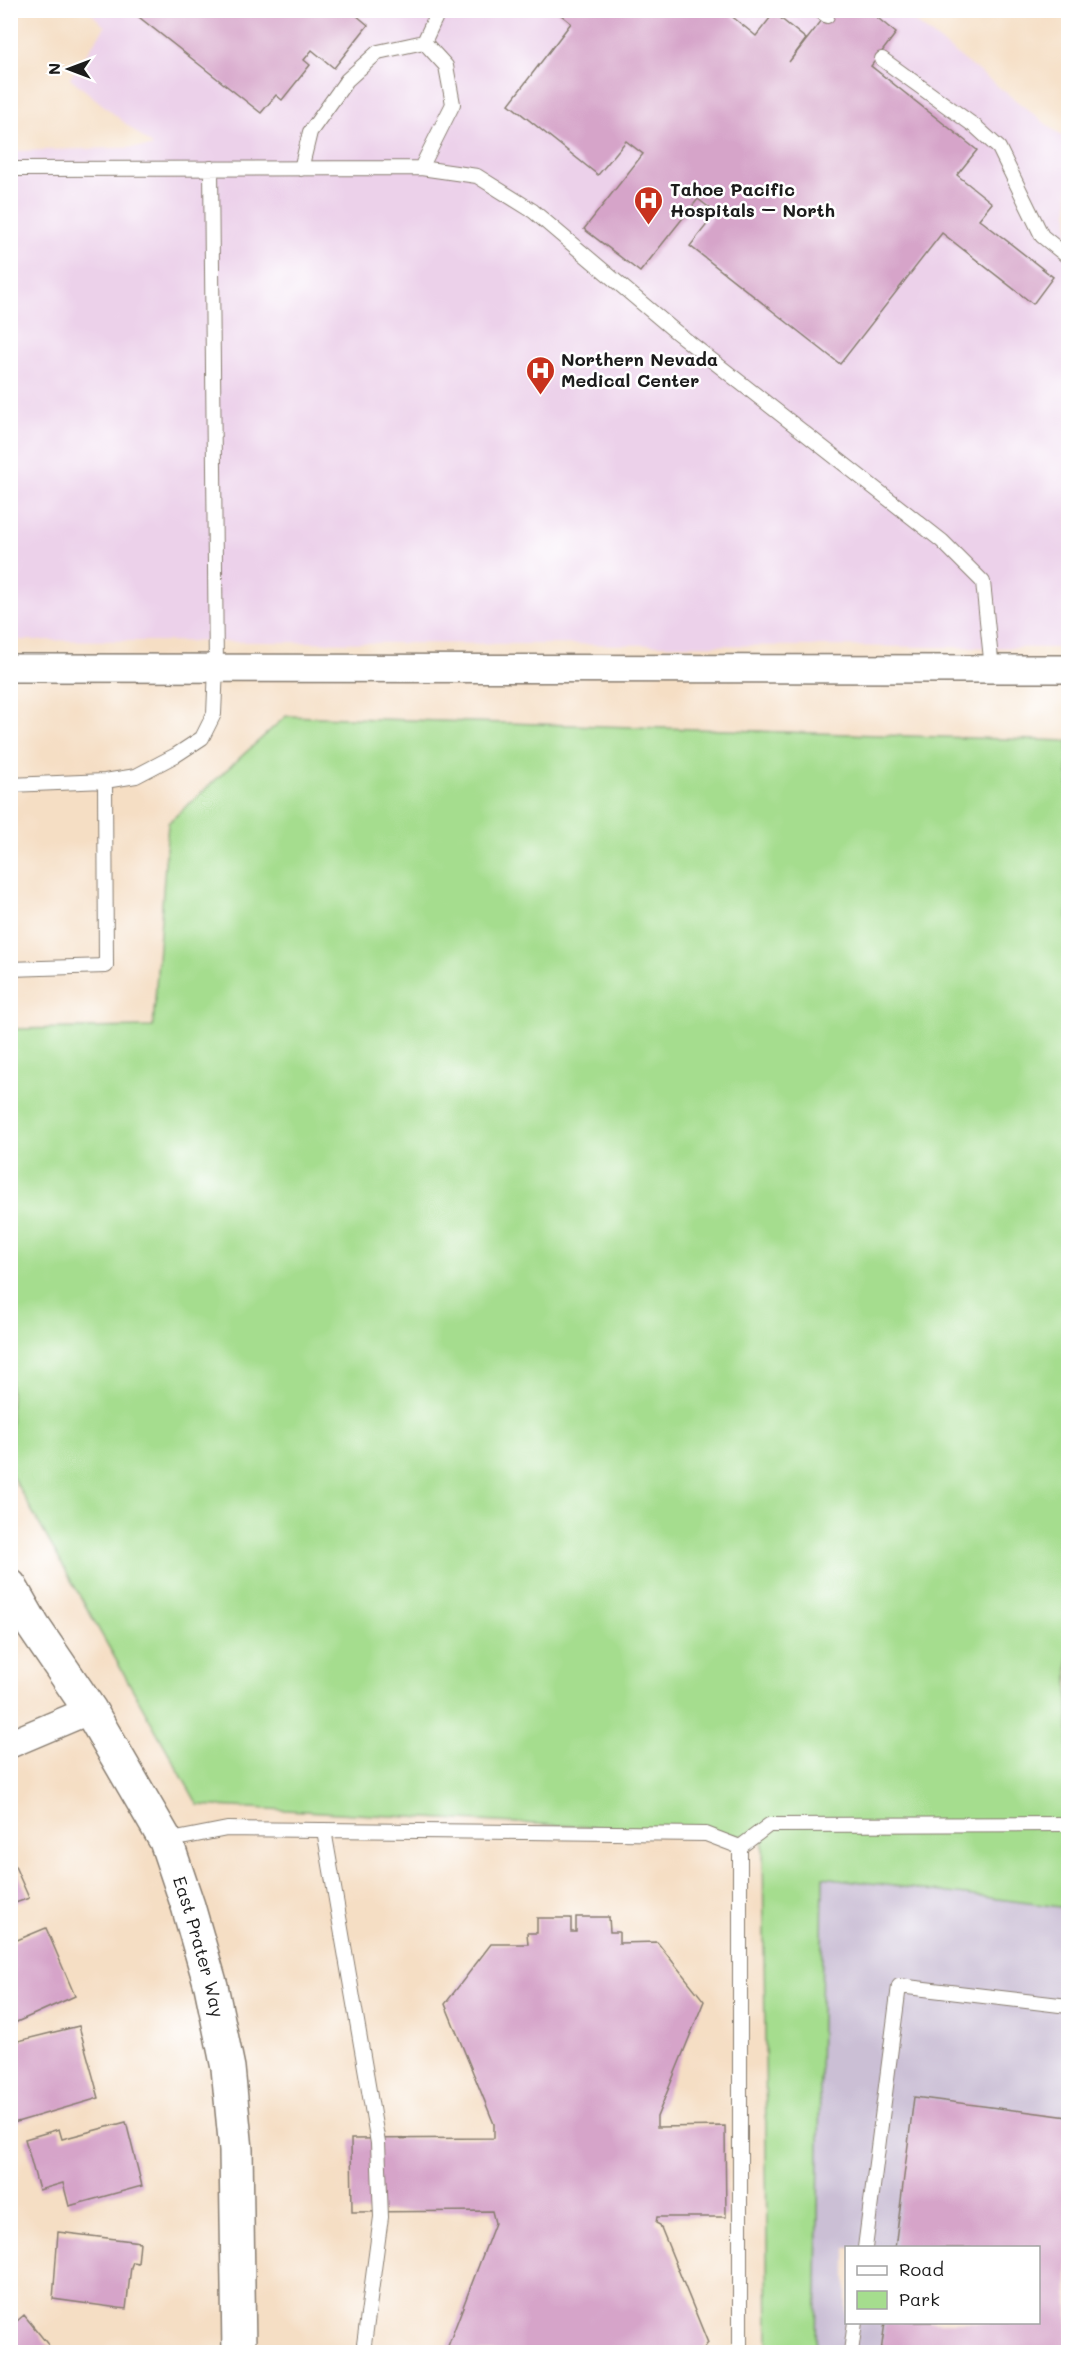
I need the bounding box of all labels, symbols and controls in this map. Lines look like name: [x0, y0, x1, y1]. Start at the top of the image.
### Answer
north arrow: [39, 39, 99, 99]
text: N: [43, 63, 64, 75]
place label: Tahoe Pacific Hospitals – North: [670, 177, 835, 222]
hospital icon: Tahoe Pacific Hospitals – North: [633, 184, 665, 226]
place label: Northern Nevada Medical Center: [561, 347, 718, 392]
hospital icon: Northern Nevada Medical Center: [524, 354, 556, 396]
street label: East Prater Way: [168, 1873, 230, 2019]
legend: [845, 2246, 1040, 2324]
text: Road: [899, 2257, 944, 2281]
text: Park: [899, 2287, 940, 2311]

